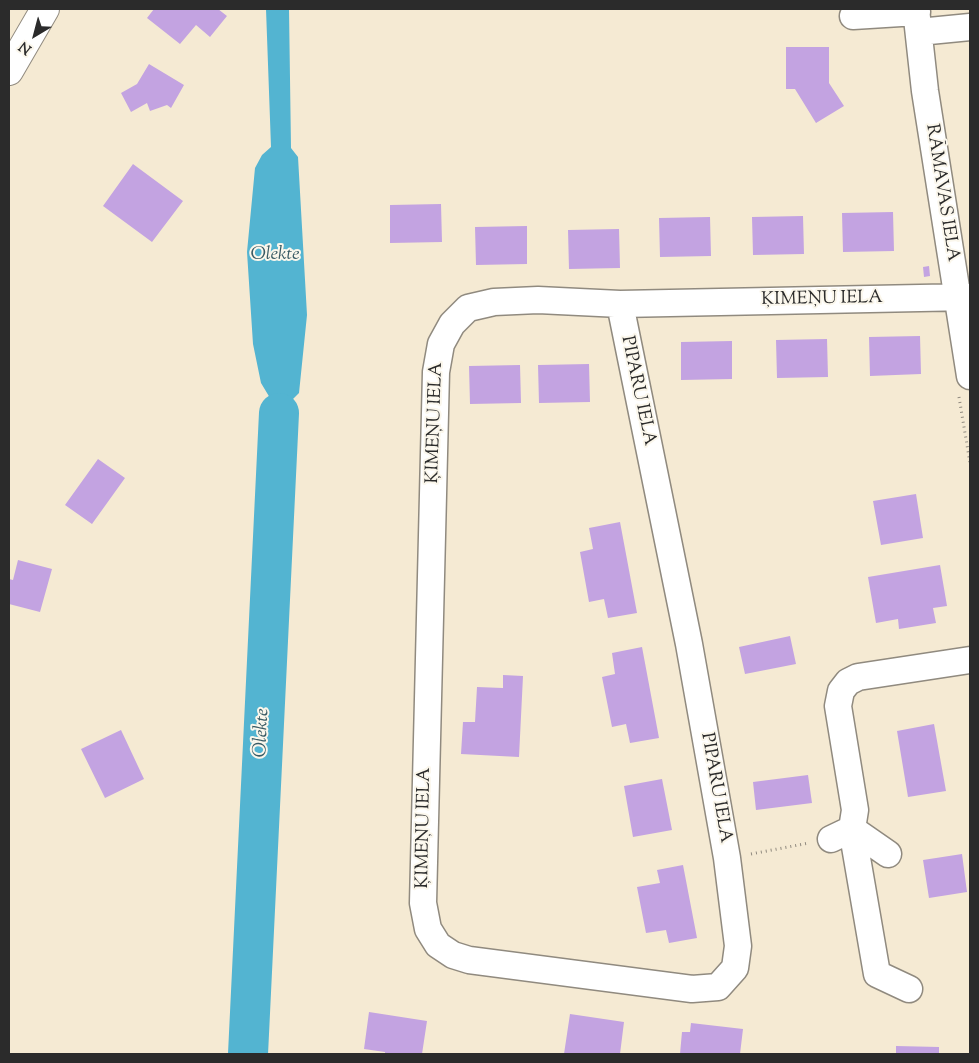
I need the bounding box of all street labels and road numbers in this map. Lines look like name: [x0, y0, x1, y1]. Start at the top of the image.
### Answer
street label: RĀMAVAS IELA: [919, 123, 963, 263]
street label: ĶIMEŅU IELA: [761, 288, 883, 312]
street label: PIPARU IELA: [615, 334, 659, 448]
street label: ĶIMEŅU IELA: [423, 362, 449, 484]
street label: PIPARU IELA: [695, 731, 735, 845]
street label: ĶIMEŅU IELA: [413, 767, 437, 889]

